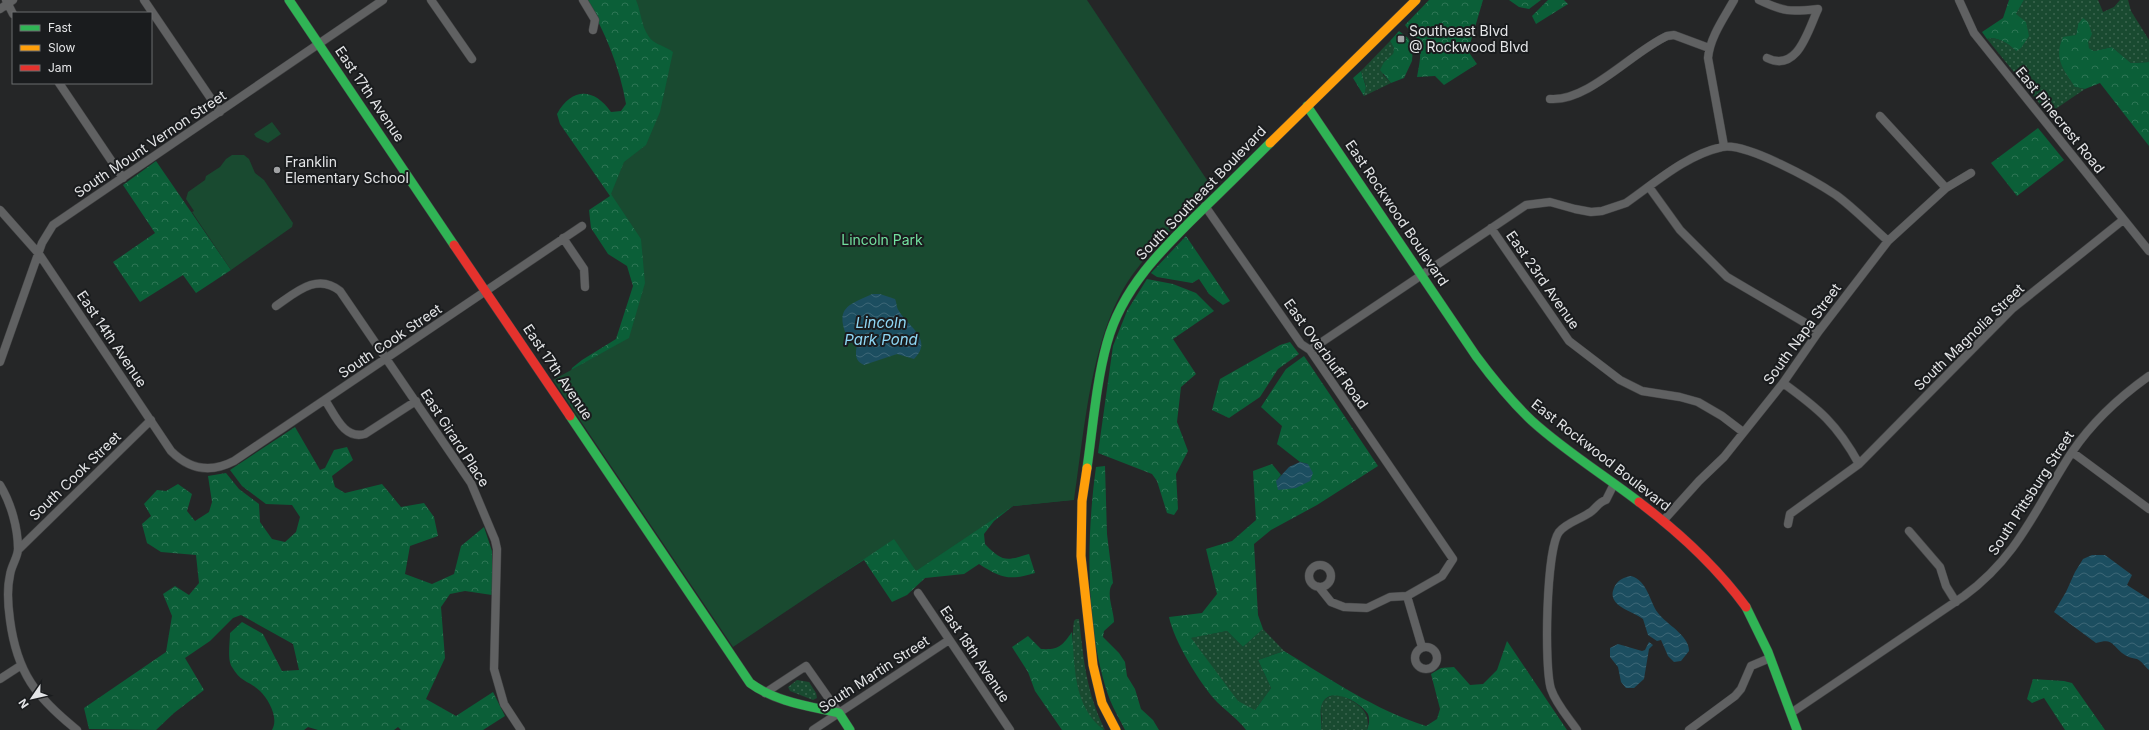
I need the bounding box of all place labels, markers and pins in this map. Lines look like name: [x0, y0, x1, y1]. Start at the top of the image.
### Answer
place label: Southeast Blvd @ Rockwood Blvd: [1409, 22, 1529, 55]
marker: Southeast Blvd @ Rockwood Blvd: [1396, 34, 1406, 44]
place label: Franklin Elementary School: [285, 153, 409, 186]
marker: Franklin Elementary School: [272, 165, 282, 175]

